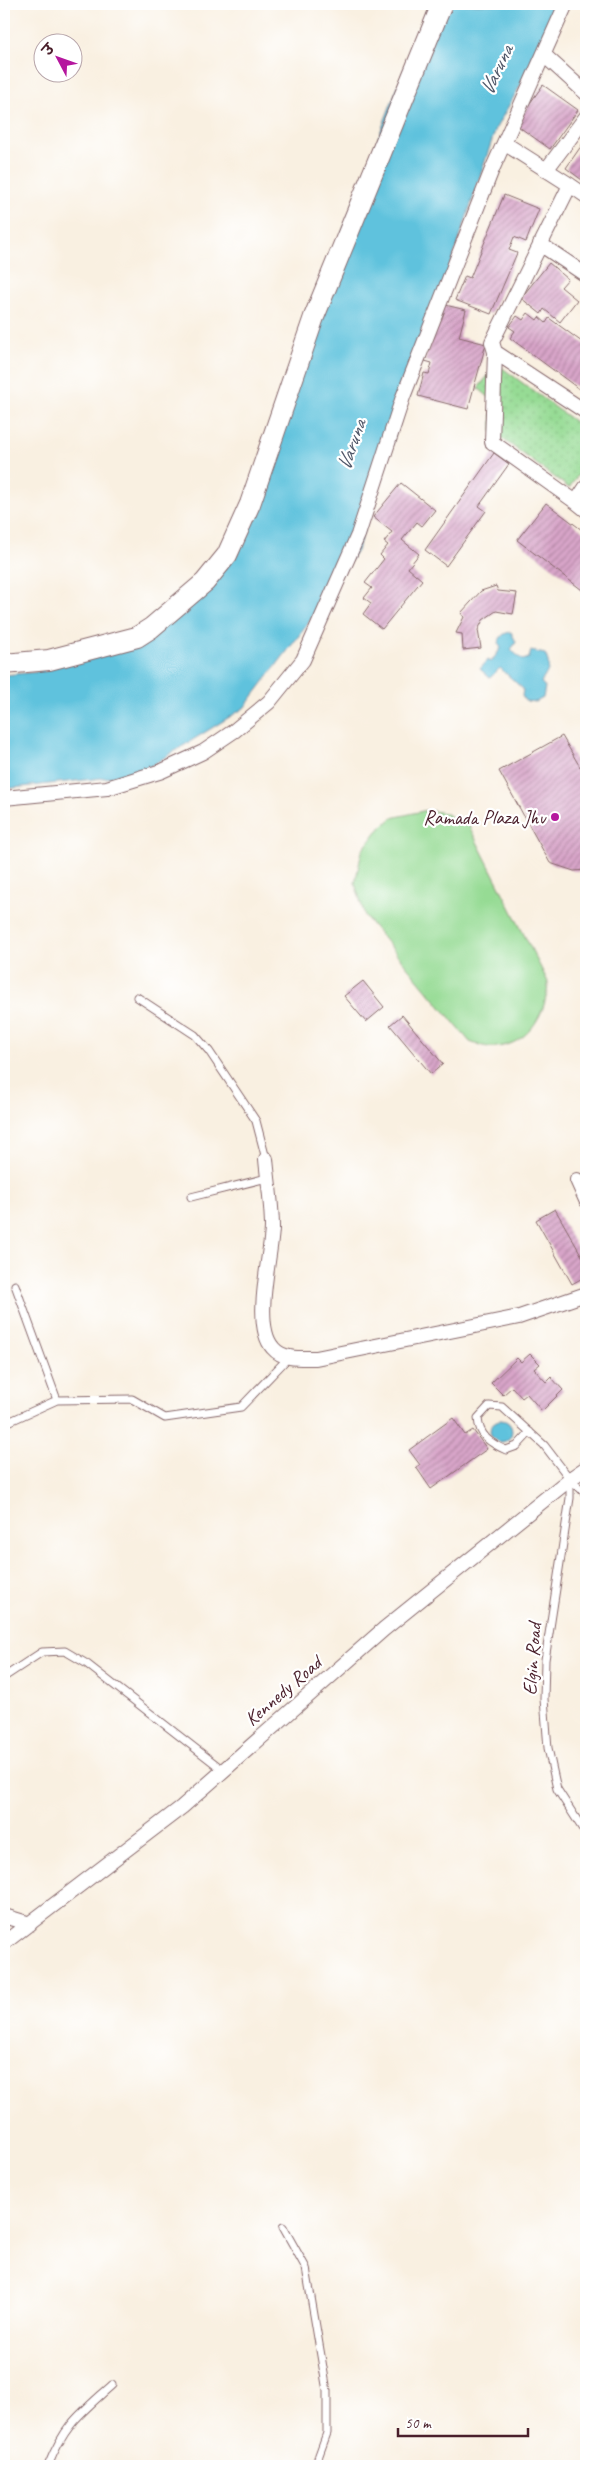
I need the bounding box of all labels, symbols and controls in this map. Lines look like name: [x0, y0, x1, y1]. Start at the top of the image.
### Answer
north arrow: [32, 32, 82, 82]
text: उ: [38, 39, 59, 60]
water label: Varuna: [473, 39, 520, 99]
water label: Varuna: [330, 414, 373, 474]
place label: Ramada Plaza Jhv: [423, 805, 547, 830]
marker: Ramada Plaza Jhv: [549, 811, 561, 823]
street label: Elgin Road: [517, 1619, 547, 1696]
street label: Kennedy Road: [239, 1649, 329, 1731]
scale bar: [398, 2405, 528, 2437]
text: 50 m: [405, 2414, 432, 2433]

